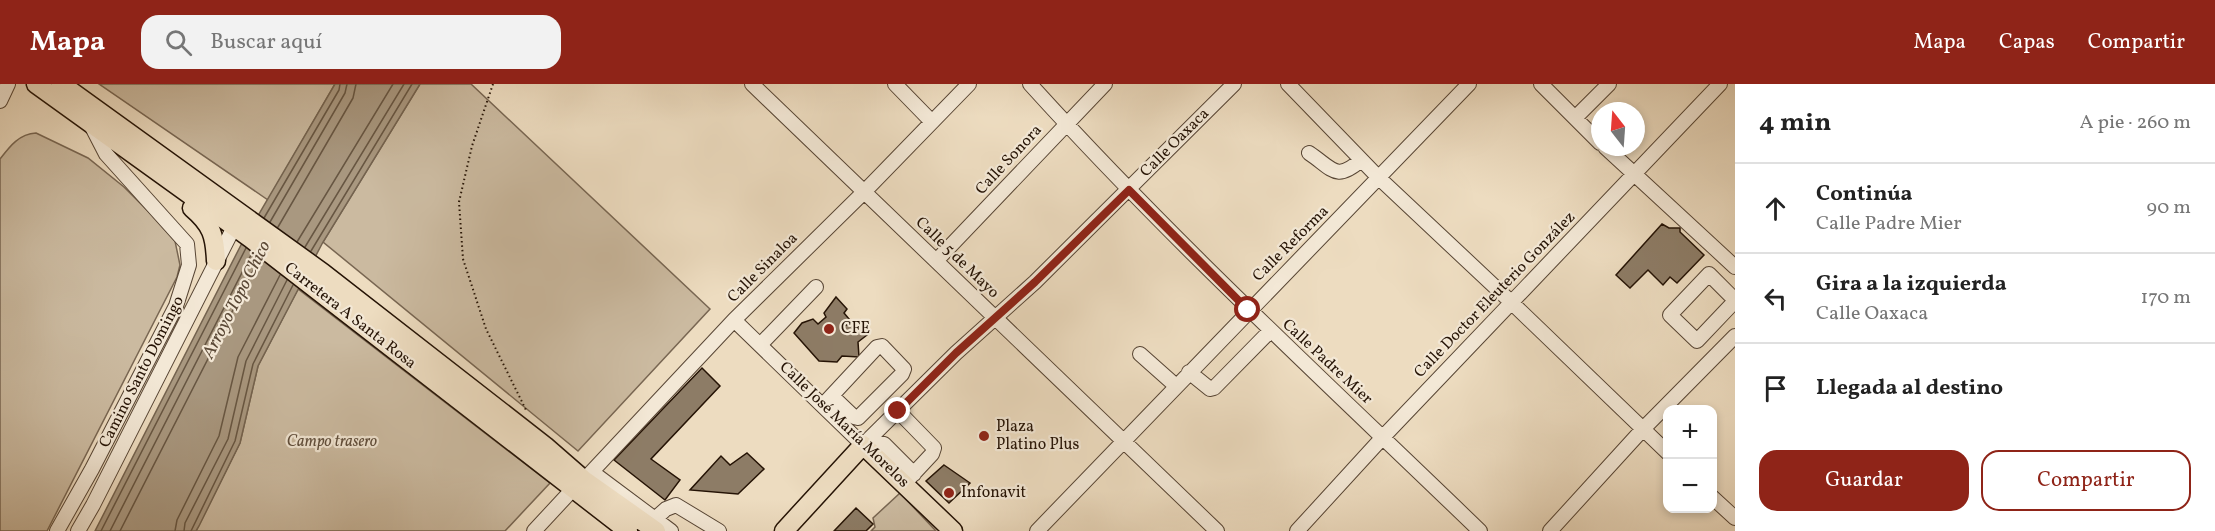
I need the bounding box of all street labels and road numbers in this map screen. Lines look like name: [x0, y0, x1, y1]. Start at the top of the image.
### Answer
street label: Calle Oaxaca: [1136, 103, 1215, 182]
street label: Calle Sonora: [971, 120, 1047, 200]
street label: Calle Reforma: [1248, 201, 1334, 287]
street label: Calle Doctor Eleuterio González: [1409, 207, 1581, 383]
street label: Calle 5 de Mayo: [910, 212, 1004, 304]
street label: Calle Sinaloa: [723, 228, 803, 308]
street label: Carretera A Santa Rosa: [279, 258, 421, 375]
street label: Camino Santo Domingo: [94, 292, 190, 452]
street label: Calle Padre Mier: [1277, 314, 1377, 410]
street label: Calle José María Morelos: [774, 357, 914, 493]

